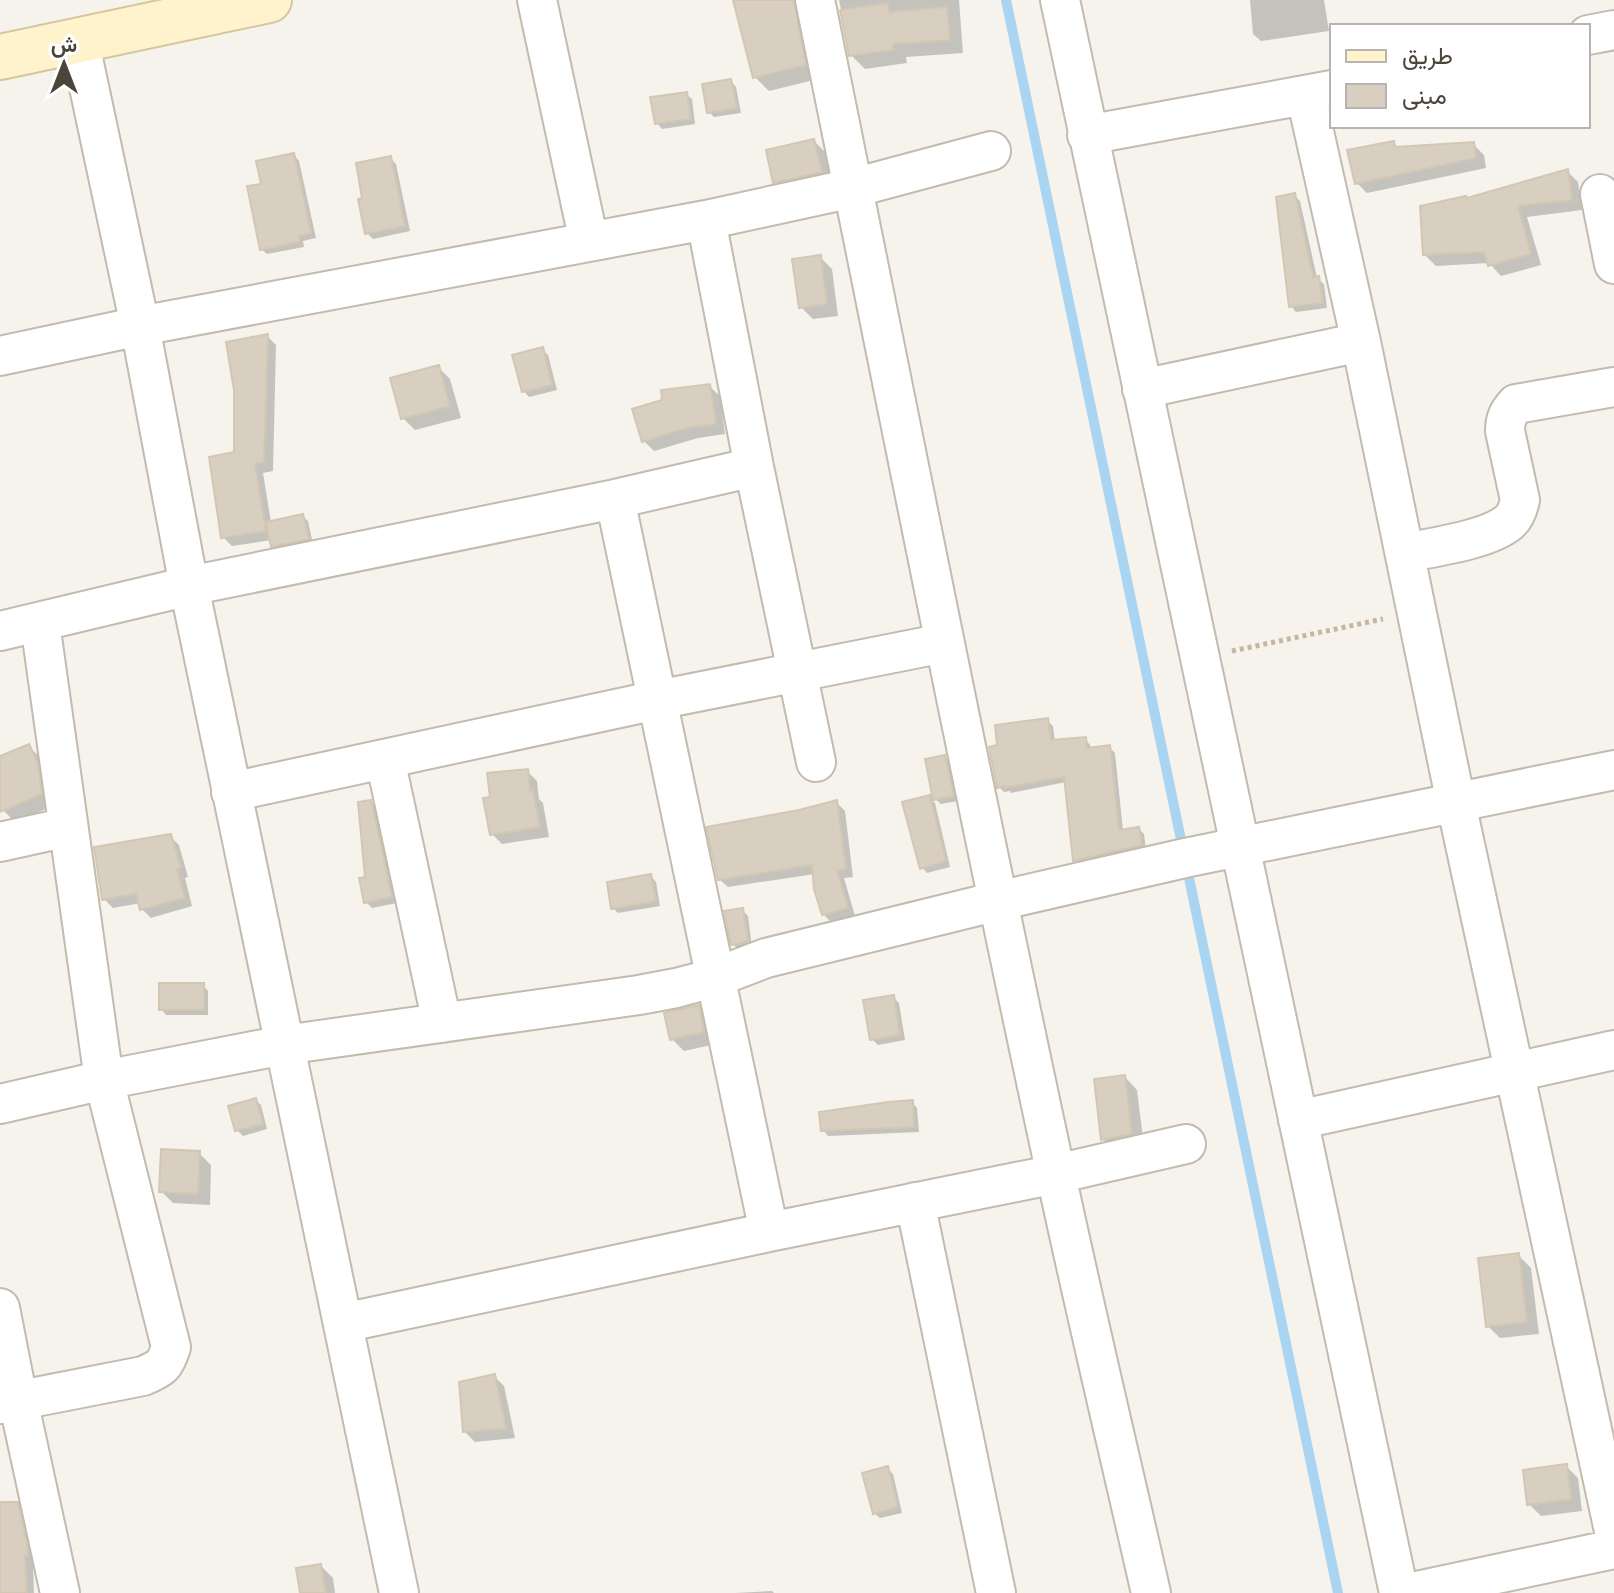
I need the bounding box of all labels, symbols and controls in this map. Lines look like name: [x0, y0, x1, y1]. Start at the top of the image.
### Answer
north arrow: [24, 24, 104, 104]
legend: [1330, 24, 1590, 128]
text: ش: [51, 30, 77, 59]
text: طريق: [1402, 40, 1453, 71]
text: مبنى: [1402, 80, 1447, 111]

